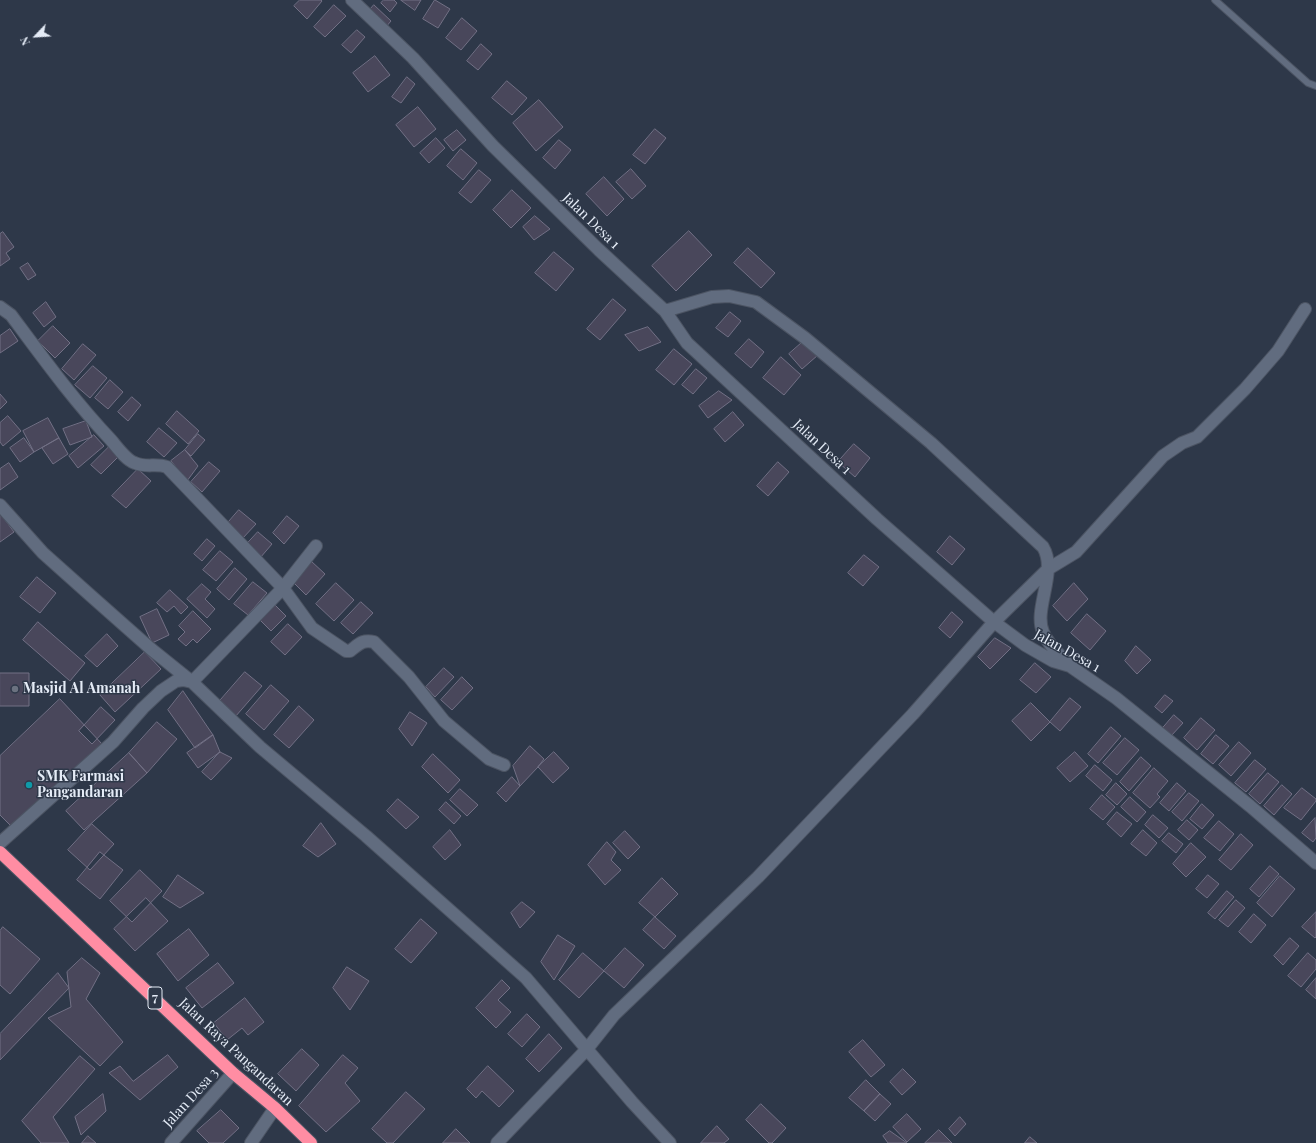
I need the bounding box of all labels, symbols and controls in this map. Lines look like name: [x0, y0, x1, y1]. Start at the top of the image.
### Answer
north arrow: [16, 16, 56, 56]
text: N: [16, 35, 33, 48]
street label: Jalan Desa 1: [559, 190, 623, 252]
street label: Jalan Desa 1: [790, 416, 854, 478]
street label: Jalan Desa 1: [1031, 626, 1103, 676]
place label: Masjid Al Amanah: [23, 681, 140, 697]
marker: Masjid Al Amanah: [10, 684, 20, 694]
place label: SMK Farmasi Pangandaran: [37, 769, 124, 802]
marker: SMK Farmasi Pangandaran: [24, 780, 34, 790]
road number: 7: [148, 987, 162, 1009]
street label: Jalan Raya Pangandaran: [175, 995, 297, 1109]
street label: Jalan Desa 3: [160, 1065, 222, 1131]

